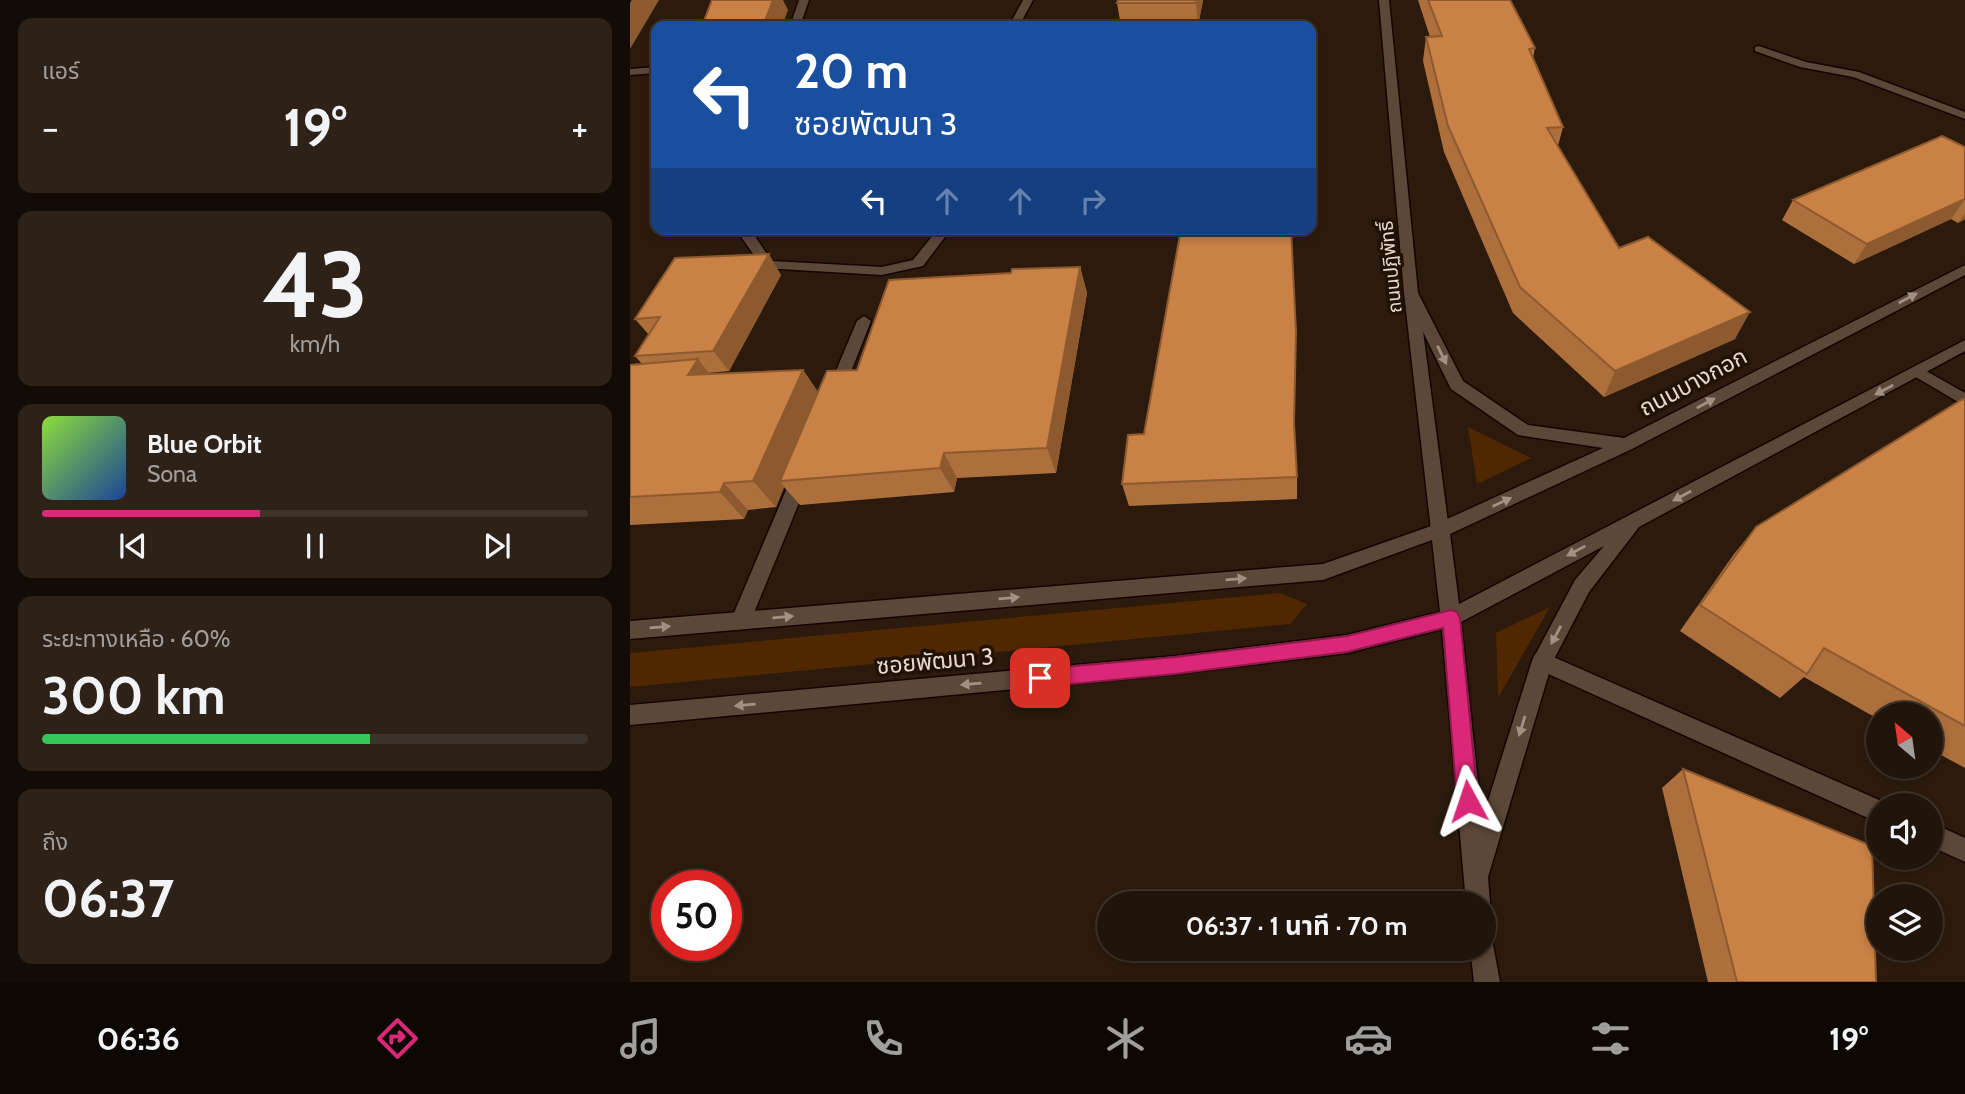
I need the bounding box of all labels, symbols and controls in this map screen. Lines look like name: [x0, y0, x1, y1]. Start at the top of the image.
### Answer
text: 20 m: [794, 41, 908, 100]
icon: left: [679, 49, 770, 140]
text: แอร์: [42, 57, 79, 85]
text: 19°: [283, 96, 347, 159]
text: −: [42, 104, 59, 151]
text: +: [571, 104, 588, 151]
text: ซอยพัฒนา 3: [794, 104, 957, 143]
icon: left: [855, 182, 893, 220]
icon: ahead: [928, 182, 966, 220]
icon: ahead: [1001, 182, 1039, 220]
icon: right: [1074, 182, 1112, 220]
street label: ถนนปฏิพัทธิ์: [1374, 219, 1407, 314]
text: 43: [262, 229, 368, 340]
one-way arrow: [1898, 292, 1918, 304]
text: km/h: [290, 330, 340, 358]
street label: ถนนบางกอก: [1634, 342, 1752, 422]
one-way arrow: [1435, 345, 1447, 365]
one-way arrow: [1874, 385, 1894, 396]
one-way arrow: [1697, 398, 1717, 410]
text: Blue Orbit: [147, 428, 262, 460]
text: Sona: [147, 460, 197, 488]
one-way arrow: [1672, 490, 1692, 501]
one-way arrow: [1491, 496, 1512, 507]
icon: previous: [114, 527, 152, 565]
icon: pause: [296, 527, 334, 565]
icon: next: [478, 527, 516, 565]
one-way arrow: [1566, 546, 1586, 557]
one-way arrow: [1225, 573, 1247, 584]
one-way arrow: [998, 592, 1020, 603]
one-way arrow: [772, 611, 794, 622]
one-way arrow: [649, 621, 671, 632]
text: ระยะทางเหลือ · 60%: [42, 625, 230, 653]
one-way arrow: [1550, 625, 1562, 645]
street label: ซอยพัฒนา 3: [875, 642, 995, 680]
pin: [1010, 648, 1070, 708]
icon: arrive: [1021, 659, 1059, 697]
text: 300 km: [42, 664, 226, 727]
one-way arrow: [960, 679, 982, 690]
one-way arrow: [734, 700, 756, 711]
north arrow: [1866, 702, 1942, 779]
map controls: [1866, 702, 1943, 961]
one-way arrow: [1516, 716, 1526, 737]
position arrow: [1431, 764, 1505, 838]
button: sound: [1866, 793, 1943, 870]
text: ถึง: [42, 828, 68, 856]
text: 06:37: [42, 867, 174, 930]
speed limit sign: 50: [651, 870, 742, 961]
button: layers: [1866, 884, 1943, 961]
text: 06:37 · 1 นาที · 70 m: [1186, 910, 1407, 942]
icon: directions: [373, 1014, 422, 1063]
icon: music: [616, 1014, 665, 1063]
icon: phone: [859, 1014, 908, 1063]
icon: climate: [1101, 1014, 1150, 1063]
icon: car: [1344, 1014, 1393, 1063]
icon: filters: [1586, 1014, 1635, 1063]
text: 06:36: [97, 1019, 180, 1058]
text: 19°: [1829, 1019, 1868, 1058]

